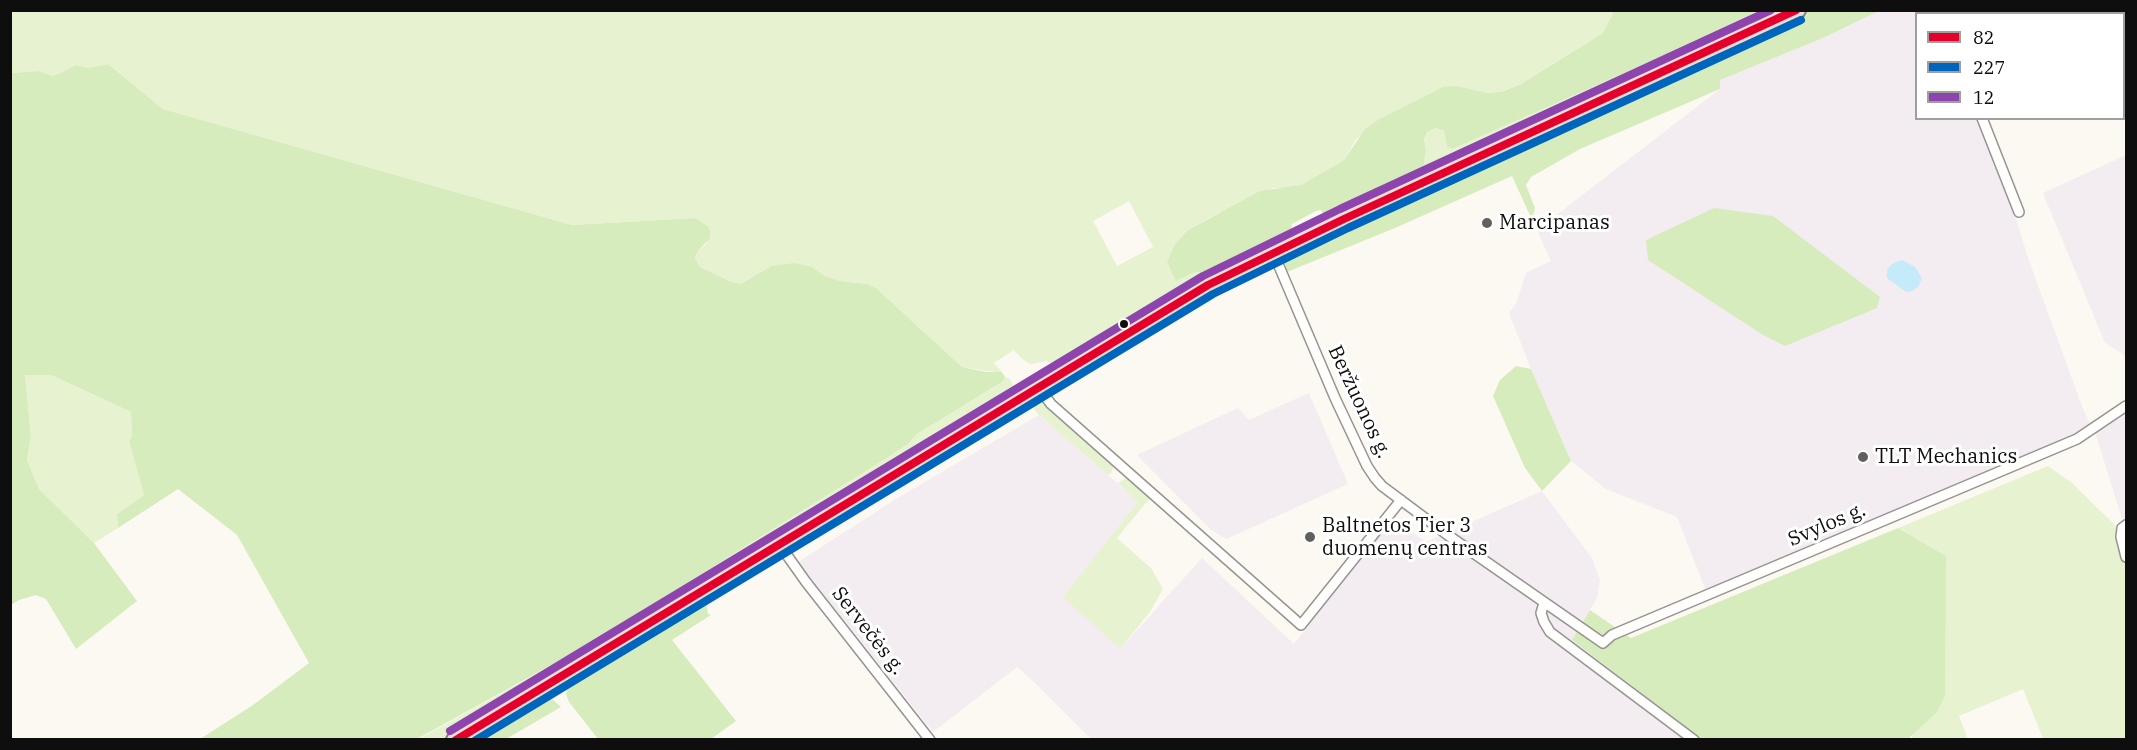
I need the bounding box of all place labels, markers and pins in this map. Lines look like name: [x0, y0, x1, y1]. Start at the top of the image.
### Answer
place label: Marcipanas: [1499, 211, 1610, 235]
marker: Marcipanas: [1480, 216, 1494, 230]
unlabelled marker: [1118, 318, 1130, 330]
place label: TLT Mechanics: [1875, 445, 2017, 469]
marker: TLT Mechanics: [1856, 450, 1870, 464]
place label: Baltnetos Tier 3 duomenų centras: [1322, 514, 1488, 561]
marker: Baltnetos Tier 3 duomenų centras: [1303, 530, 1317, 544]

